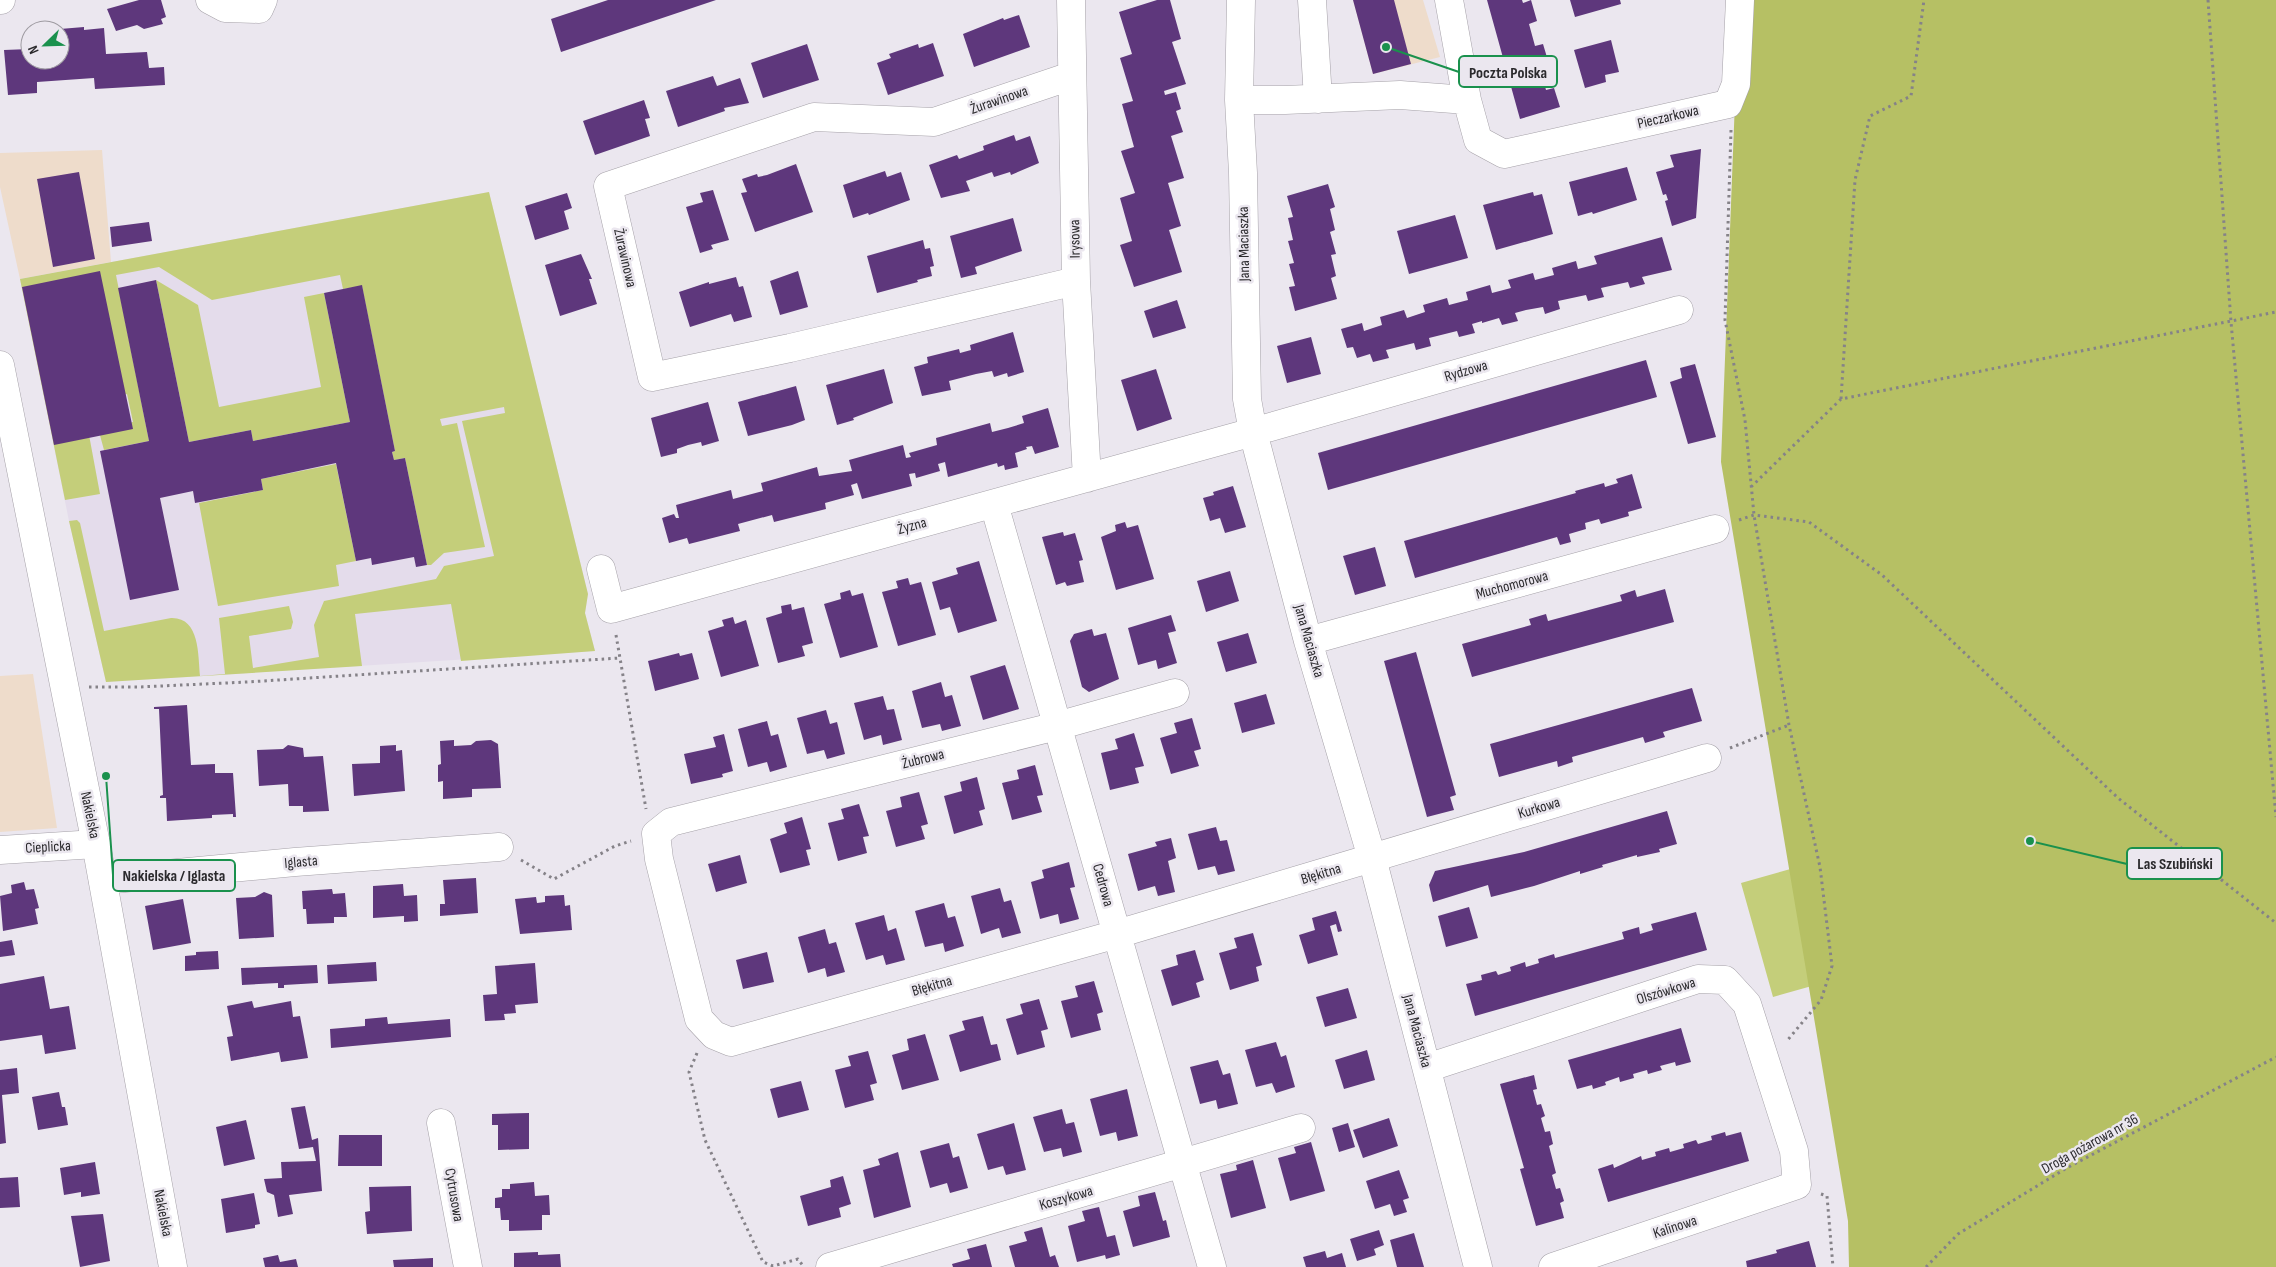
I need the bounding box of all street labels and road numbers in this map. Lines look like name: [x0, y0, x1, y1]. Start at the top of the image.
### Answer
street label: Żurawinowa: [968, 81, 1031, 119]
street label: Pieczarkowa: [1636, 101, 1701, 133]
street label: Jana Maciaszka: [1234, 206, 1254, 283]
street label: Irysowa: [1065, 219, 1085, 259]
street label: Żurawinowa: [609, 227, 641, 290]
street label: Rydzowa: [1442, 356, 1490, 386]
street label: Żyzna: [895, 513, 929, 539]
street label: Muchomorowa: [1474, 566, 1550, 604]
street label: Jana Maciaszka: [1289, 601, 1328, 680]
street label: Żubrowa: [900, 745, 946, 773]
street label: Nakielska: [76, 790, 104, 841]
street label: Kurkowa: [1516, 793, 1562, 823]
street label: Cieplicka: [25, 836, 72, 858]
street label: Iglasta: [284, 851, 319, 873]
street label: Błękitna: [1299, 859, 1343, 889]
street label: Cedrowa: [1088, 861, 1118, 909]
street label: Błękitna: [910, 971, 954, 1001]
street label: Olszówkowa: [1634, 973, 1698, 1009]
street label: Jana Maciaszka: [1398, 991, 1436, 1070]
street label: Droga pożarowa nr 36: [2038, 1110, 2142, 1178]
street label: Cytrusowa: [440, 1167, 468, 1223]
street label: Koszykowa: [1037, 1181, 1095, 1215]
street label: Nakielska: [149, 1188, 177, 1238]
street label: Kalinowa: [1651, 1211, 1700, 1243]

